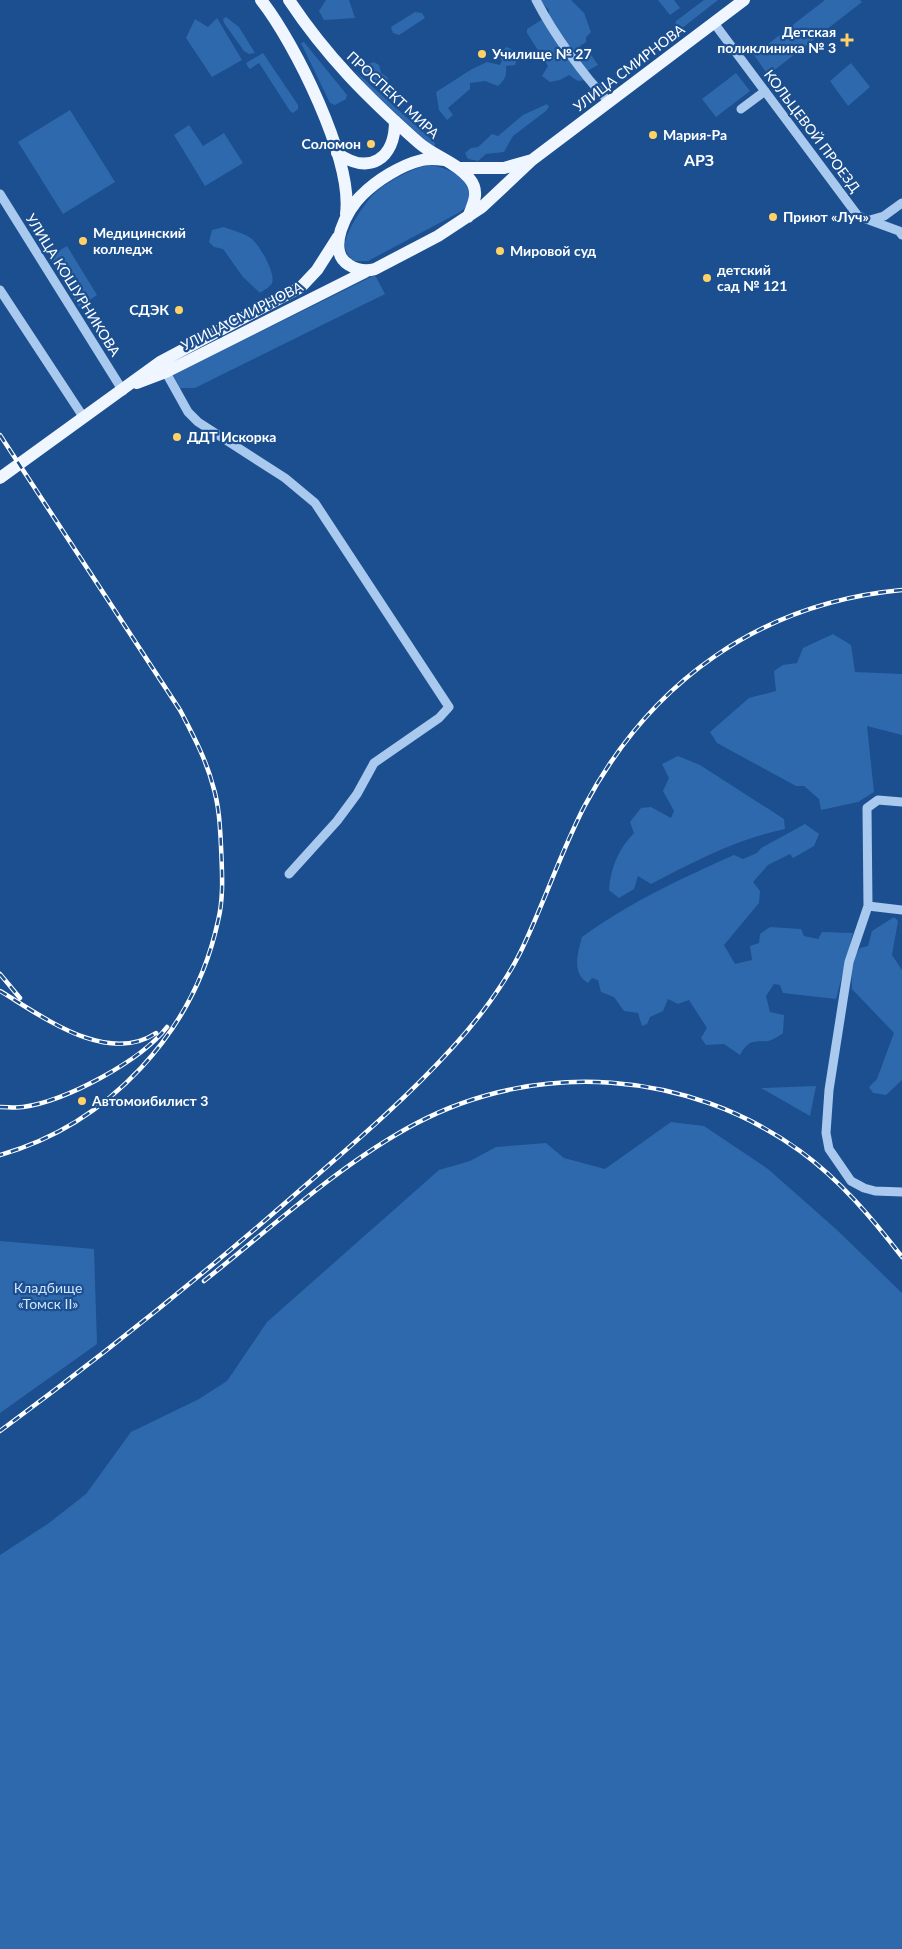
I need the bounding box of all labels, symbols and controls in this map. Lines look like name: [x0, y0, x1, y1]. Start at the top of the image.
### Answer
street label: УЛИЦА СМИРНОВА: [570, 20, 688, 115]
place label: Детская поликлиника № 3: [717, 23, 836, 56]
marker: Детская поликлиника № 3: [840, 33, 854, 47]
place label: Училище № 27: [491, 45, 592, 62]
street label: ПРОСПЕКТ МИРА: [344, 48, 443, 142]
marker: Училище № 27: [476, 48, 488, 60]
street label: КОЛЬЦЕВОЙ ПРОЕЗД: [761, 66, 864, 195]
place label: Мария-Ра: [663, 126, 727, 143]
marker: Мария-Ра: [647, 129, 659, 141]
place label: Соломон: [302, 135, 361, 152]
marker: Соломон: [365, 138, 377, 150]
district label: АРЗ: [683, 150, 714, 169]
place label: Приют «Луч»: [783, 208, 869, 225]
street label: УЛИЦА КОШУРНИКОВА: [23, 210, 125, 360]
marker: Приют «Луч»: [767, 211, 779, 223]
place label: Медицинский колледж: [93, 224, 186, 257]
marker: Медицинский колледж: [77, 235, 89, 247]
place label: Мировой суд: [510, 242, 596, 259]
marker: Мировой суд: [494, 245, 506, 257]
place label: детский сад № 121: [717, 261, 787, 294]
marker: детский сад № 121: [701, 272, 713, 284]
street label: УЛИЦА СМИРНОВА: [178, 277, 306, 354]
place label: СДЭК: [129, 301, 169, 318]
marker: СДЭК: [173, 304, 185, 316]
place label: ДДТ Искорка: [187, 428, 276, 445]
marker: ДДТ Искорка: [171, 431, 183, 443]
place label: Автомоибилист 3: [91, 1092, 208, 1109]
marker: Автомоибилист 3: [76, 1095, 88, 1107]
park label: Кладбище «Томск II»: [14, 1279, 82, 1312]

